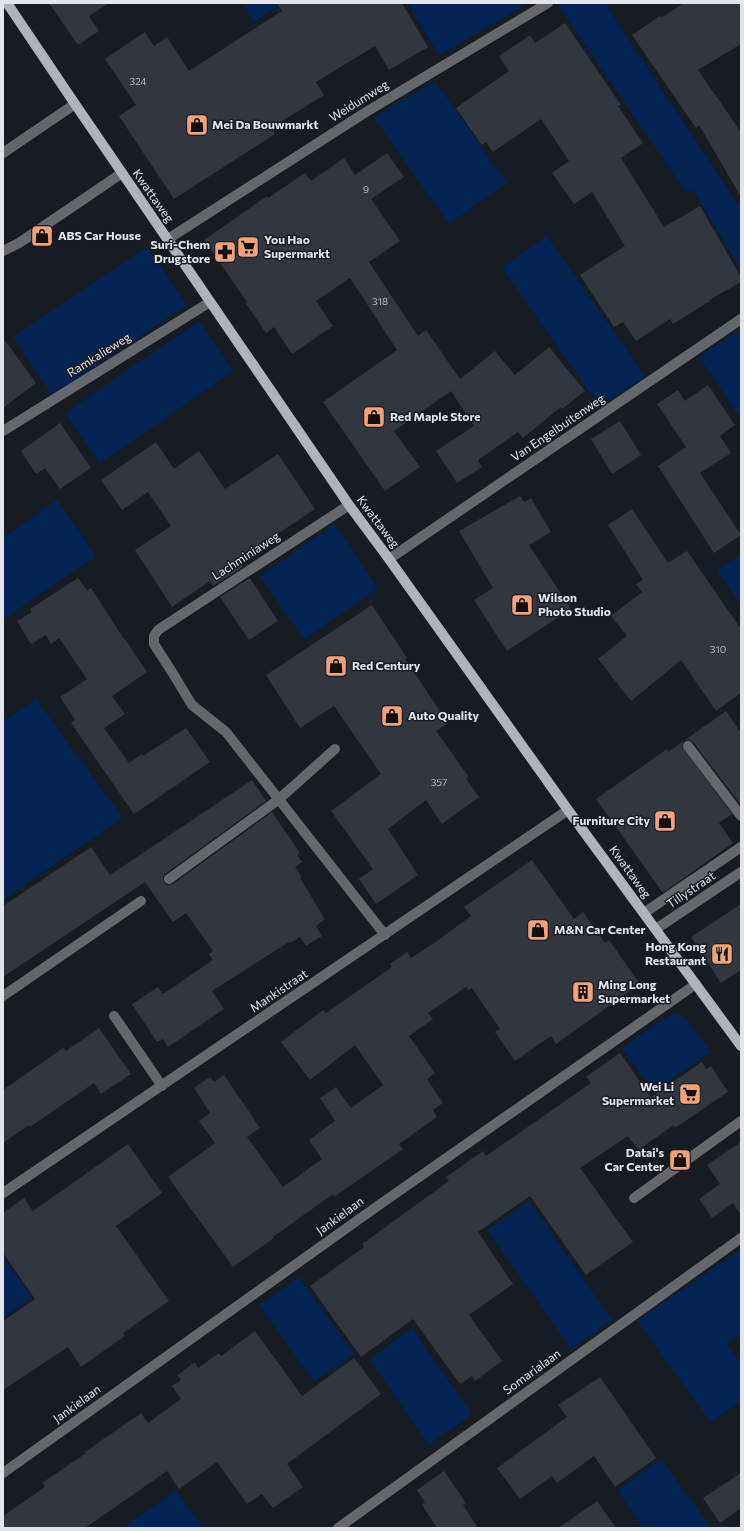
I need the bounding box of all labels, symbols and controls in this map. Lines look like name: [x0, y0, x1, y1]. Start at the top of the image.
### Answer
house number: 324: [129, 75, 147, 87]
street label: Weidumweg: [326, 76, 391, 124]
shop icon: Mei Da Bouwmarkt: [184, 112, 210, 138]
place label: Mei Da Bouwmarkt: [212, 117, 319, 131]
street label: Kwattaweg: [130, 166, 178, 225]
house number: 9: [363, 183, 369, 195]
shop icon: ABS Car House: [29, 223, 55, 249]
place label: ABS Car House: [58, 228, 141, 242]
place label: You Hao Supermarkt: [264, 232, 330, 260]
supermarket icon: You Hao Supermarkt: [235, 234, 261, 260]
place label: Suri-Chem Drugstore: [151, 237, 210, 265]
pharmacy icon: Suri-Chem Drugstore: [212, 239, 238, 265]
house number: 318: [372, 295, 388, 307]
street label: Ramkalieweg: [64, 329, 133, 379]
street label: Van Engelbuitenweg: [508, 390, 607, 464]
shop icon: Red Maple Store: [361, 404, 387, 430]
place label: Red Maple Store: [390, 409, 481, 423]
street label: Kwattaweg: [355, 493, 403, 551]
street label: Lachminiaweg: [209, 528, 282, 582]
place label: Wilson Photo Studio: [538, 590, 611, 618]
shop icon: Wilson Photo Studio: [509, 592, 535, 618]
house number: 310: [710, 643, 726, 655]
shop icon: Red Century: [323, 653, 349, 679]
place label: Red Century: [352, 658, 421, 672]
shop icon: Auto Quality: [379, 703, 405, 729]
place label: Auto Quality: [408, 708, 479, 722]
house number: 357: [431, 776, 447, 788]
shop icon: Furniture City: [652, 808, 678, 834]
place label: Furniture City: [573, 813, 650, 827]
street label: Kwattaweg: [607, 842, 655, 901]
street label: Tillystraat: [664, 868, 717, 910]
shop icon: M&N Car Center: [525, 917, 551, 943]
place label: M&N Car Center: [554, 922, 645, 936]
place label: Hong Kong Restaurant: [645, 939, 706, 967]
restaurant icon: Hong Kong Restaurant: [709, 941, 735, 967]
street label: Mankistraat: [247, 966, 310, 1015]
place label: Ming Long Supermarket: [598, 977, 670, 1005]
building icon: Ming Long Supermarket: [570, 979, 596, 1005]
place label: Wei Li Supermarket: [602, 1079, 674, 1107]
supermarket icon: Wei Li Supermarket: [677, 1081, 703, 1107]
place label: Datai's Car Center: [604, 1145, 664, 1173]
shop icon: Datai's Car Center: [667, 1147, 693, 1173]
street label: Jankielaan: [313, 1193, 366, 1238]
street label: Somarialaan: [500, 1346, 563, 1397]
street label: Jankielaan: [50, 1381, 103, 1426]

